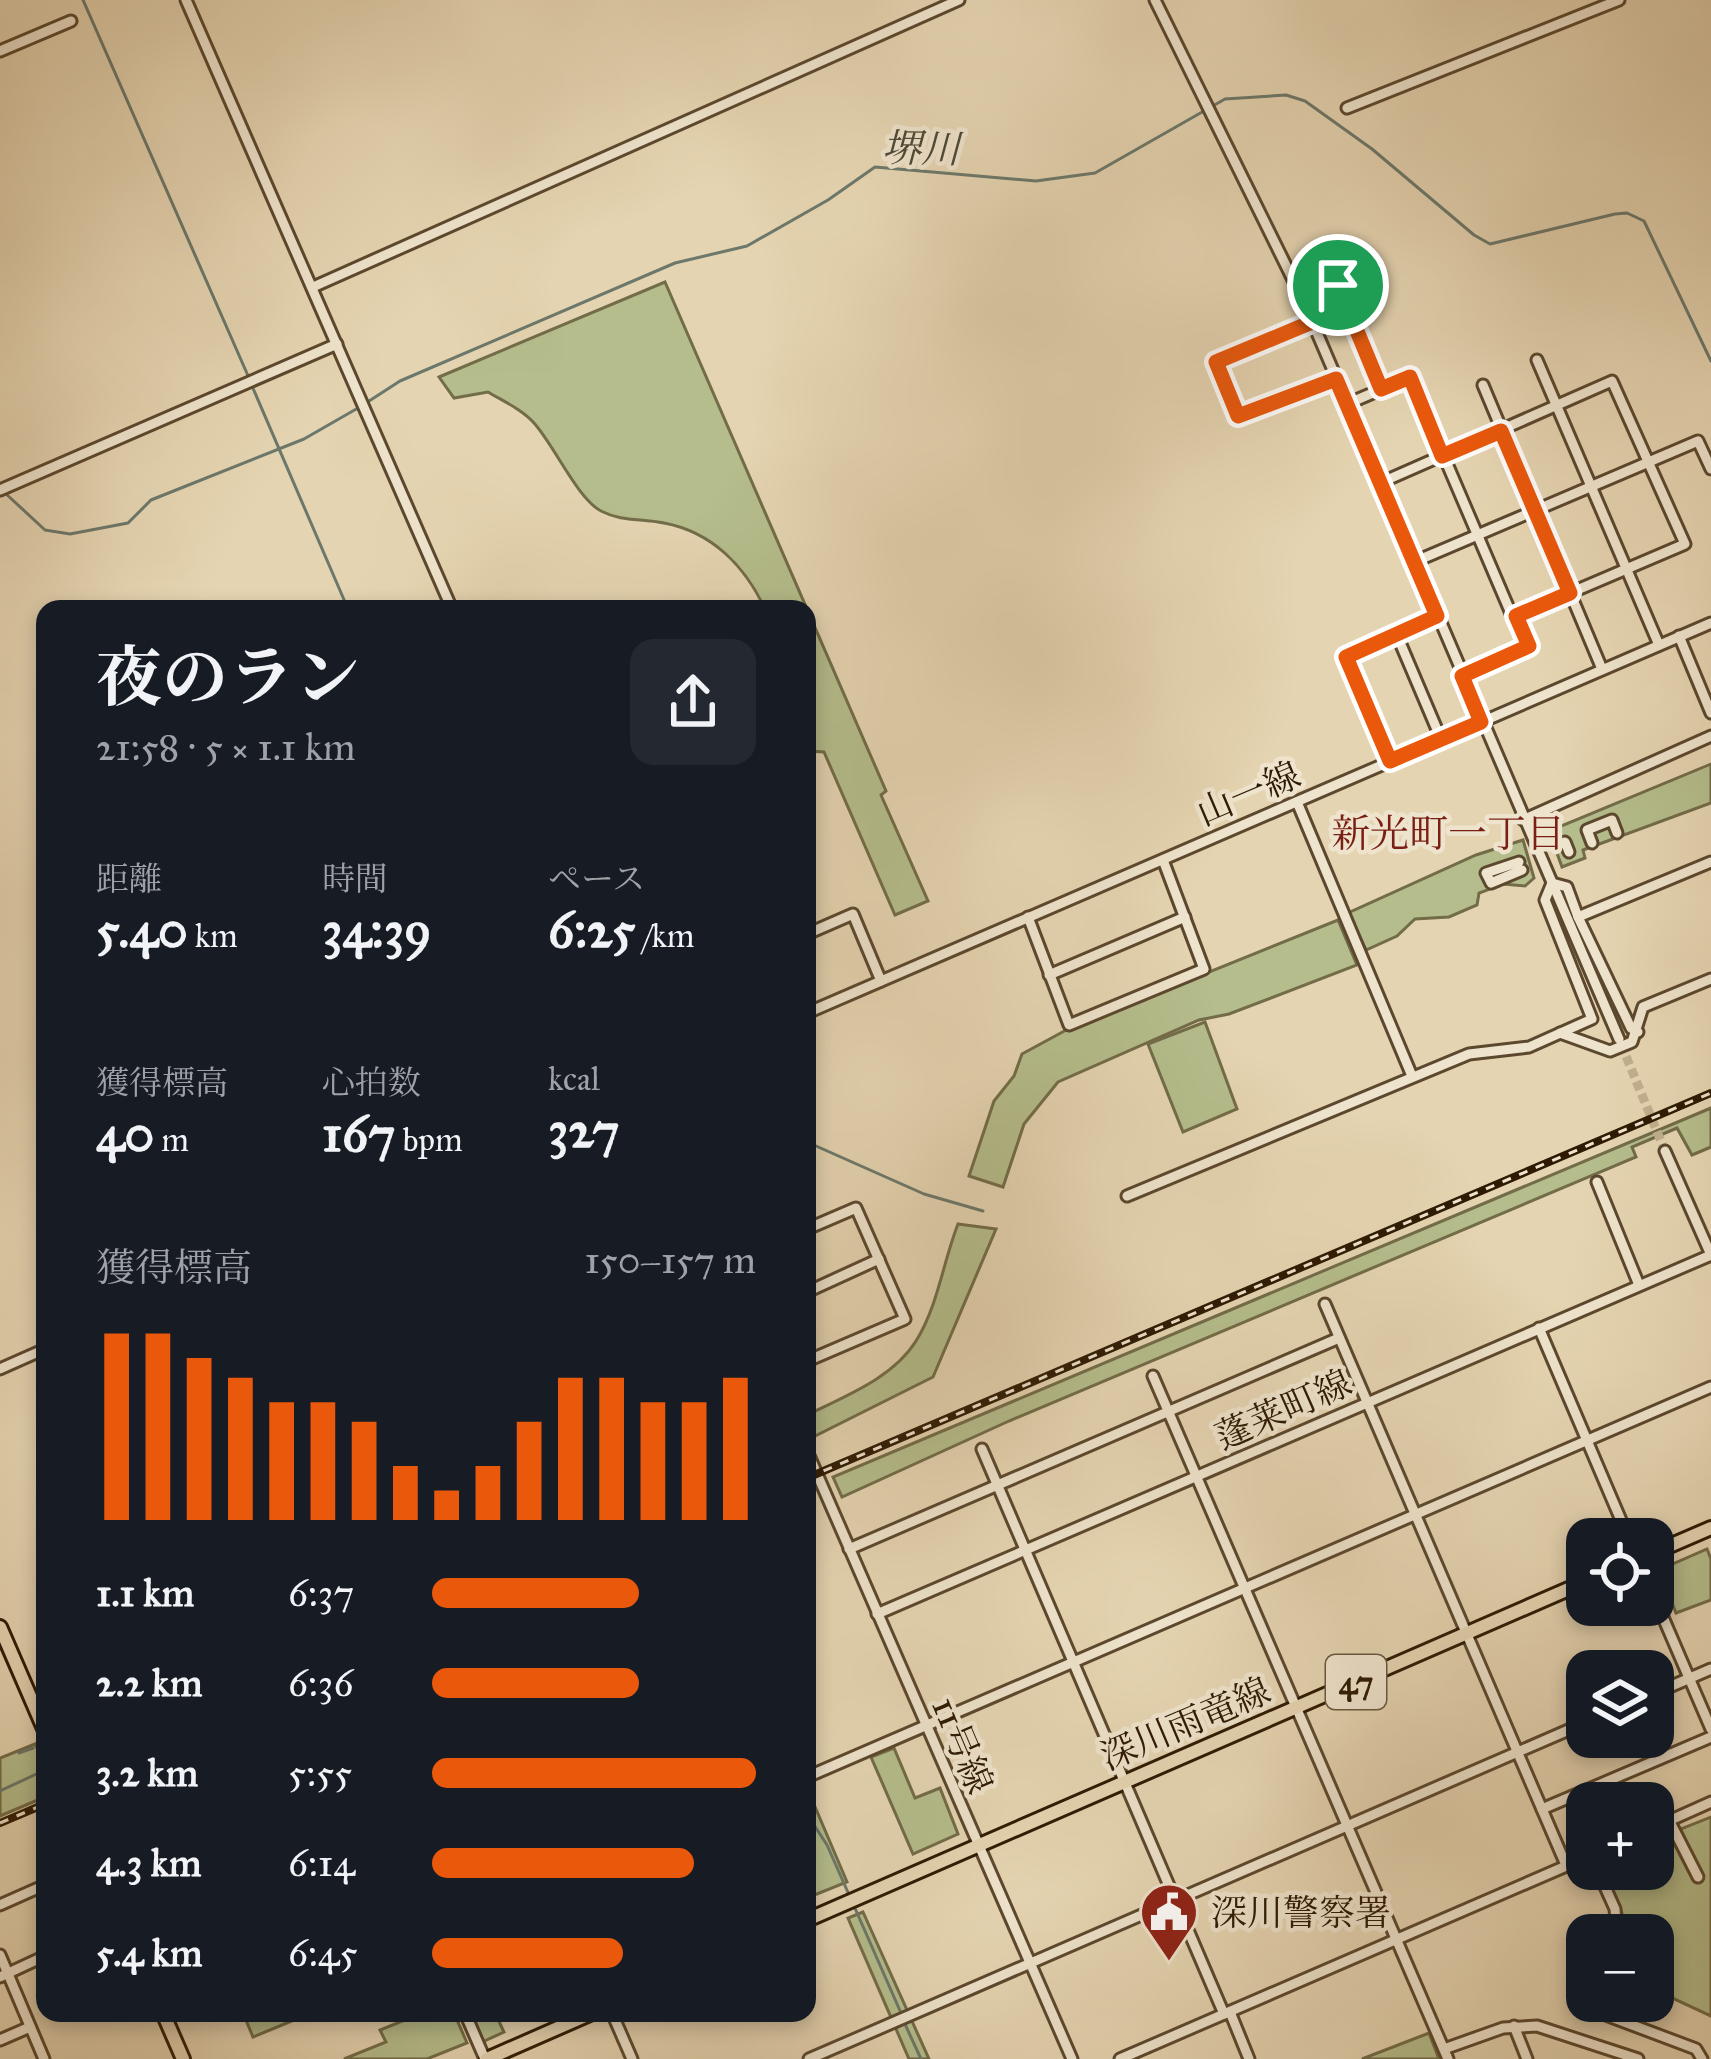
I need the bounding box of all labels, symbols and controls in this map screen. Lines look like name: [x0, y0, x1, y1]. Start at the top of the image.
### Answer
water label: 堺川: [882, 124, 964, 174]
pin: [1287, 234, 1389, 336]
icon: arrive: [1305, 252, 1371, 318]
text: 夜のラン: [96, 637, 360, 718]
button: share: [630, 639, 756, 765]
text: 21:58 · 5 × 1.1 km: [96, 723, 356, 771]
street label: 山一線: [1190, 753, 1307, 835]
district label: 新光町一丁目: [1331, 810, 1565, 858]
text: 距離: [96, 859, 162, 899]
text: 時間: [322, 859, 388, 899]
text: ペース: [548, 859, 645, 899]
text: 5.40: [96, 899, 188, 961]
text: 34:39: [322, 899, 431, 961]
text: 6:25: [548, 899, 635, 961]
text: km: [188, 916, 238, 956]
text: /km: [635, 916, 695, 956]
text: kcal: [548, 1059, 600, 1099]
text: 獲得標高: [96, 1063, 228, 1103]
text: 心拍数: [322, 1063, 421, 1103]
text: 327: [548, 1099, 619, 1161]
text: 40: [96, 1103, 154, 1165]
text: 167: [322, 1103, 395, 1165]
text: m: [154, 1120, 189, 1160]
text: bpm: [395, 1120, 463, 1160]
text: 150–157 m: [584, 1236, 756, 1284]
text: 獲得標高: [96, 1244, 252, 1292]
street label: 蓬莱町線: [1209, 1361, 1358, 1459]
map controls: [1566, 1518, 1674, 2022]
button: locate: [1566, 1518, 1674, 1626]
text: 1.1 km: [96, 1569, 194, 1617]
text: 6:37: [288, 1569, 354, 1617]
button: layers: [1566, 1650, 1674, 1758]
road number: 47: [1326, 1655, 1386, 1709]
text: 2.2 km: [96, 1659, 203, 1707]
text: 6:36: [288, 1659, 353, 1707]
street label: 深川雨竜線: [1094, 1669, 1277, 1779]
street label: 11号線: [922, 1691, 1002, 1800]
text: 3.2 km: [96, 1749, 198, 1797]
text: 5:55: [288, 1749, 352, 1797]
button: +: [1566, 1782, 1674, 1890]
text: 4.3 km: [96, 1839, 202, 1887]
text: 6:14: [288, 1839, 355, 1887]
public building icon: 深川警察署: [1138, 1881, 1200, 1963]
place label: 深川警察署: [1211, 1891, 1391, 1935]
button: −: [1566, 1914, 1674, 2022]
text: 5.4 km: [96, 1929, 203, 1977]
text: 6:45: [288, 1929, 358, 1977]

